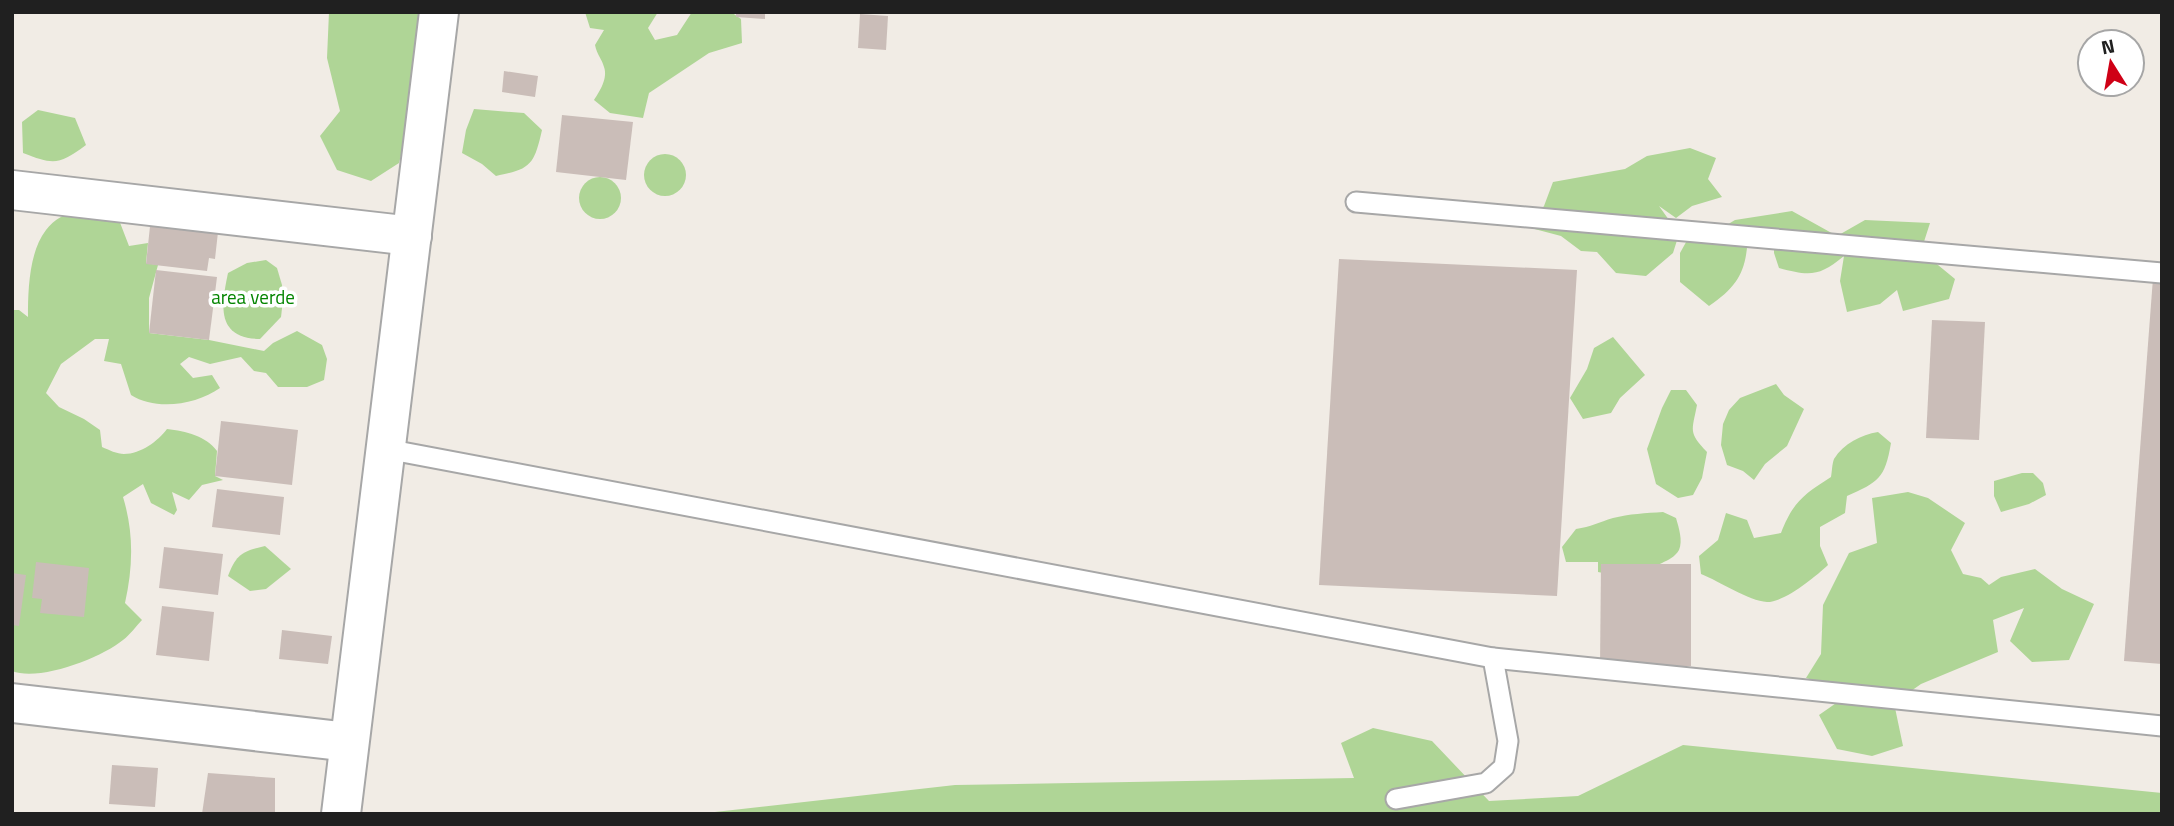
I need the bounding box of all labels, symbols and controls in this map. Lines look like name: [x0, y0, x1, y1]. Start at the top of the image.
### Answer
north arrow: [2076, 28, 2146, 98]
text: N: [2098, 30, 2117, 61]
park label: area verde: [211, 282, 295, 311]

